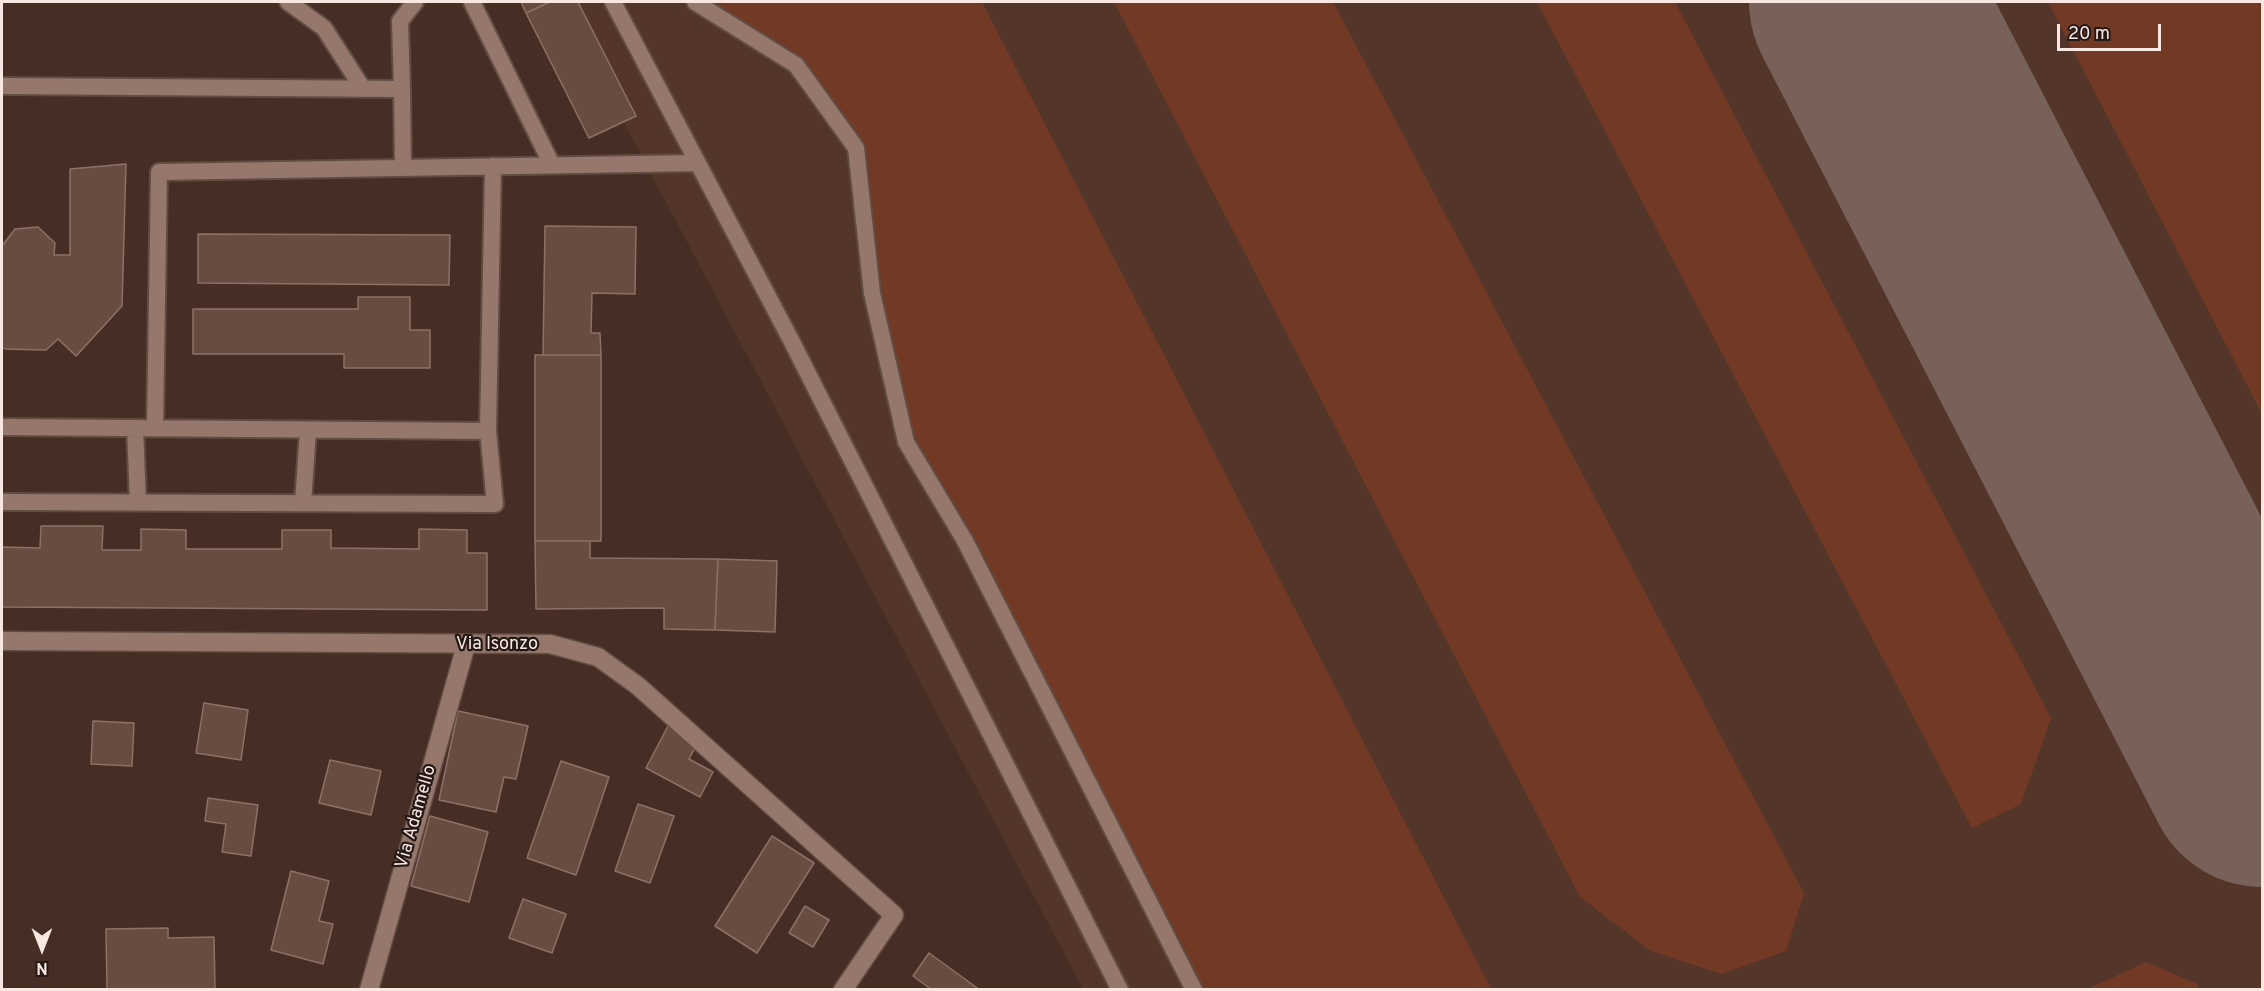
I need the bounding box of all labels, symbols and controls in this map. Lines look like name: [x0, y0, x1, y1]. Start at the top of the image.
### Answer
scale bar: [2060, 12, 2164, 50]
text: 20 m: [2068, 23, 2110, 46]
street label: Via Isonzo: [456, 634, 538, 656]
street label: Via Adamello: [392, 763, 442, 871]
north arrow: [12, 919, 72, 979]
text: N: [36, 957, 48, 977]

